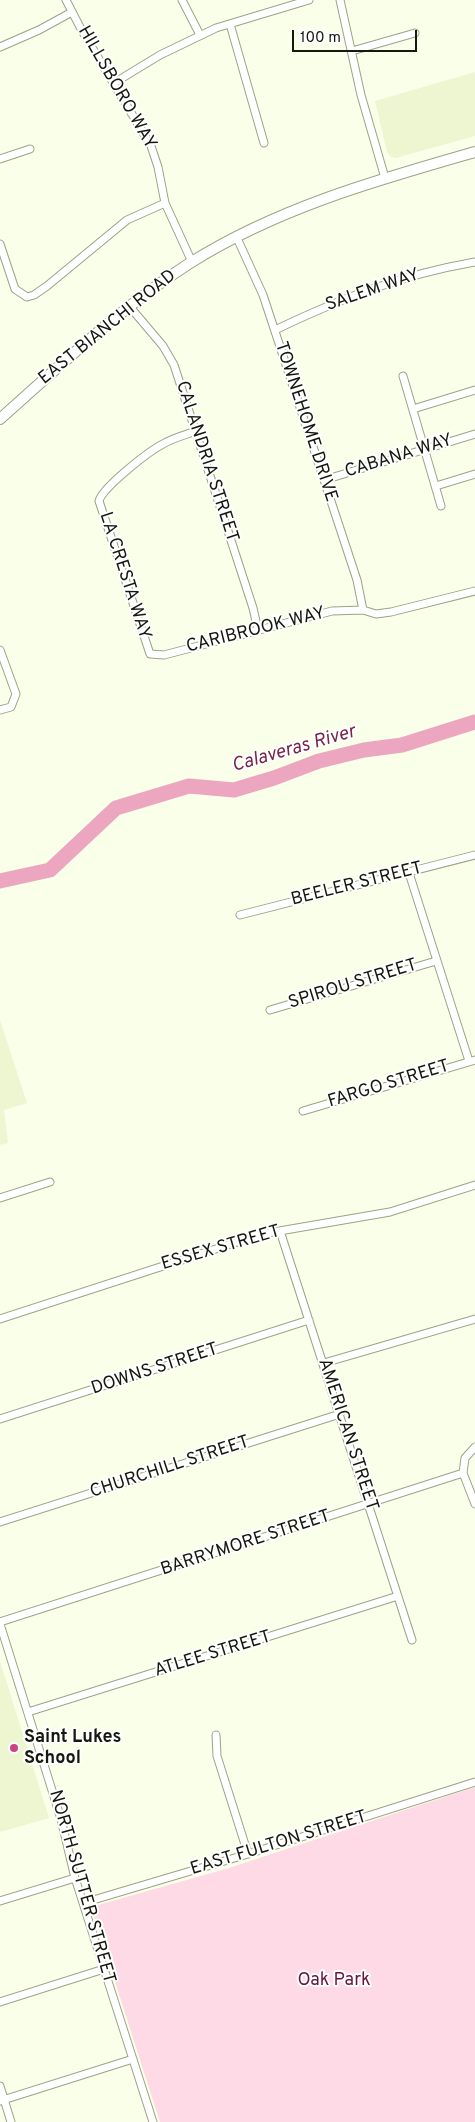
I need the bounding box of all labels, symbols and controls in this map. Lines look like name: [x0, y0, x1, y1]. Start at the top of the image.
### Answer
scale bar: [295, 20, 420, 52]
street label: HILLSBORO WAY: [72, 22, 160, 154]
text: 100 m: [300, 29, 341, 48]
street label: SALEM WAY: [323, 265, 423, 317]
street label: EAST BIANCHI ROAD: [35, 266, 181, 390]
street label: TOWNEHOME DRIVE: [269, 339, 341, 505]
street label: CALANDRIA STREET: [170, 379, 242, 545]
street label: CABANA WAY: [342, 430, 456, 484]
street label: LA CRESTA WAY: [93, 510, 155, 642]
street label: CARIBROOK WAY: [184, 603, 328, 659]
water label: Calaveras River: [230, 721, 358, 779]
street label: BEELER STREET: [289, 858, 425, 912]
street label: SPIROU STREET: [286, 955, 420, 1015]
street label: FARGO STREET: [326, 1056, 452, 1114]
street label: ESSEX STREET: [159, 1222, 283, 1276]
street label: DOWNS STREET: [89, 1339, 221, 1401]
street label: AMERICAN STREET: [312, 1356, 382, 1514]
street label: CHURCHILL STREET: [88, 1432, 252, 1504]
street label: BARRYMORE STREET: [158, 1506, 334, 1582]
street label: ATLEE STREET: [152, 1627, 274, 1683]
place label: Saint Lukes School: [24, 1727, 121, 1770]
marker: Saint Lukes School: [8, 1742, 20, 1754]
street label: NORTH SUTTER STREET: [43, 1788, 119, 1986]
street label: EAST FULTON STREET: [188, 1807, 370, 1881]
park label: Oak Park: [297, 1970, 371, 1992]

